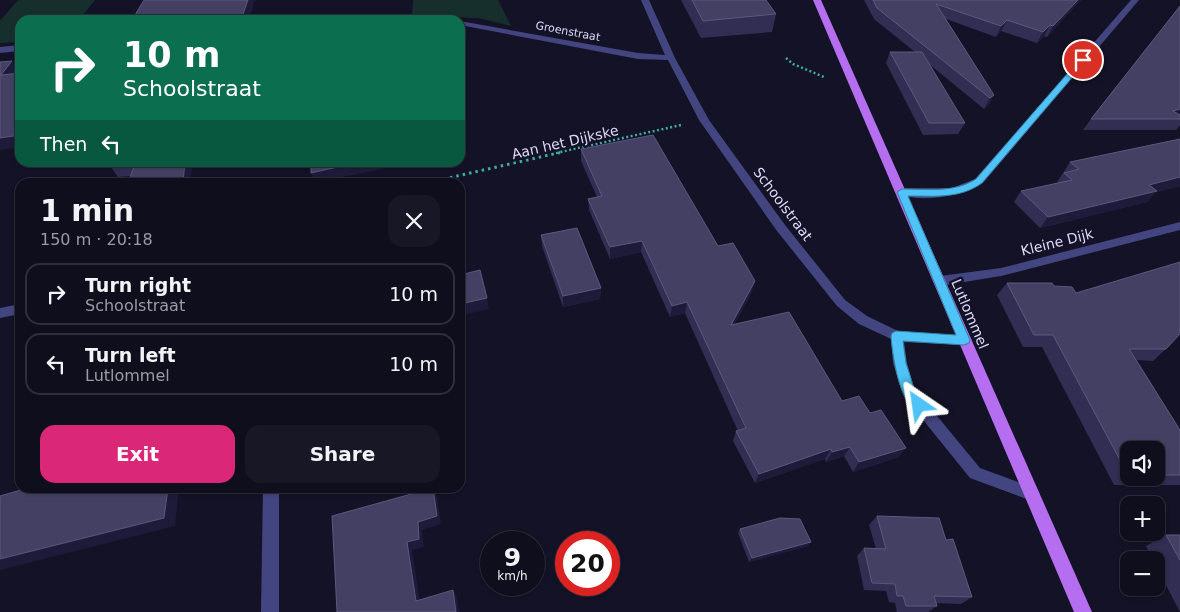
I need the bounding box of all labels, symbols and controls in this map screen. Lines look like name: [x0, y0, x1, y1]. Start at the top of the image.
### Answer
street label: Groenstraat: [534, 19, 602, 44]
icon: right: [40, 35, 105, 100]
text: 10 m: [123, 35, 220, 75]
pin: [1062, 39, 1104, 81]
icon: arrive: [1069, 46, 1097, 74]
text: Schoolstraat: [123, 76, 261, 101]
street label: Aan het Dijkske: [510, 122, 620, 162]
icon: left: [97, 130, 125, 158]
text: Then: [40, 133, 87, 155]
street label: Schoolstraat: [750, 164, 816, 244]
text: 1 min: [40, 193, 134, 228]
button: close: [388, 195, 440, 247]
street label: Kleine Dijk: [1019, 225, 1096, 259]
text: 150 m · 20:18: [40, 230, 153, 249]
text: Turn right: [85, 274, 191, 296]
street label: Lutlommel: [948, 277, 992, 351]
icon: right: [42, 280, 70, 308]
text: 10 m: [389, 283, 438, 305]
text: Schoolstraat: [85, 296, 185, 315]
text: Turn left: [85, 344, 176, 366]
icon: left: [42, 350, 70, 378]
text: 10 m: [389, 353, 438, 375]
text: Lutlommel: [85, 366, 170, 385]
position arrow: [892, 378, 944, 430]
button: Exit: [40, 425, 235, 483]
button: Share: [245, 425, 440, 483]
map controls: [1120, 441, 1165, 596]
button: sound: [1120, 441, 1165, 486]
button: +: [1120, 496, 1165, 541]
speed limit sign: 20: [555, 531, 620, 596]
text: 9: [504, 543, 521, 572]
button: −: [1120, 551, 1165, 596]
text: km/h: [497, 569, 528, 583]

